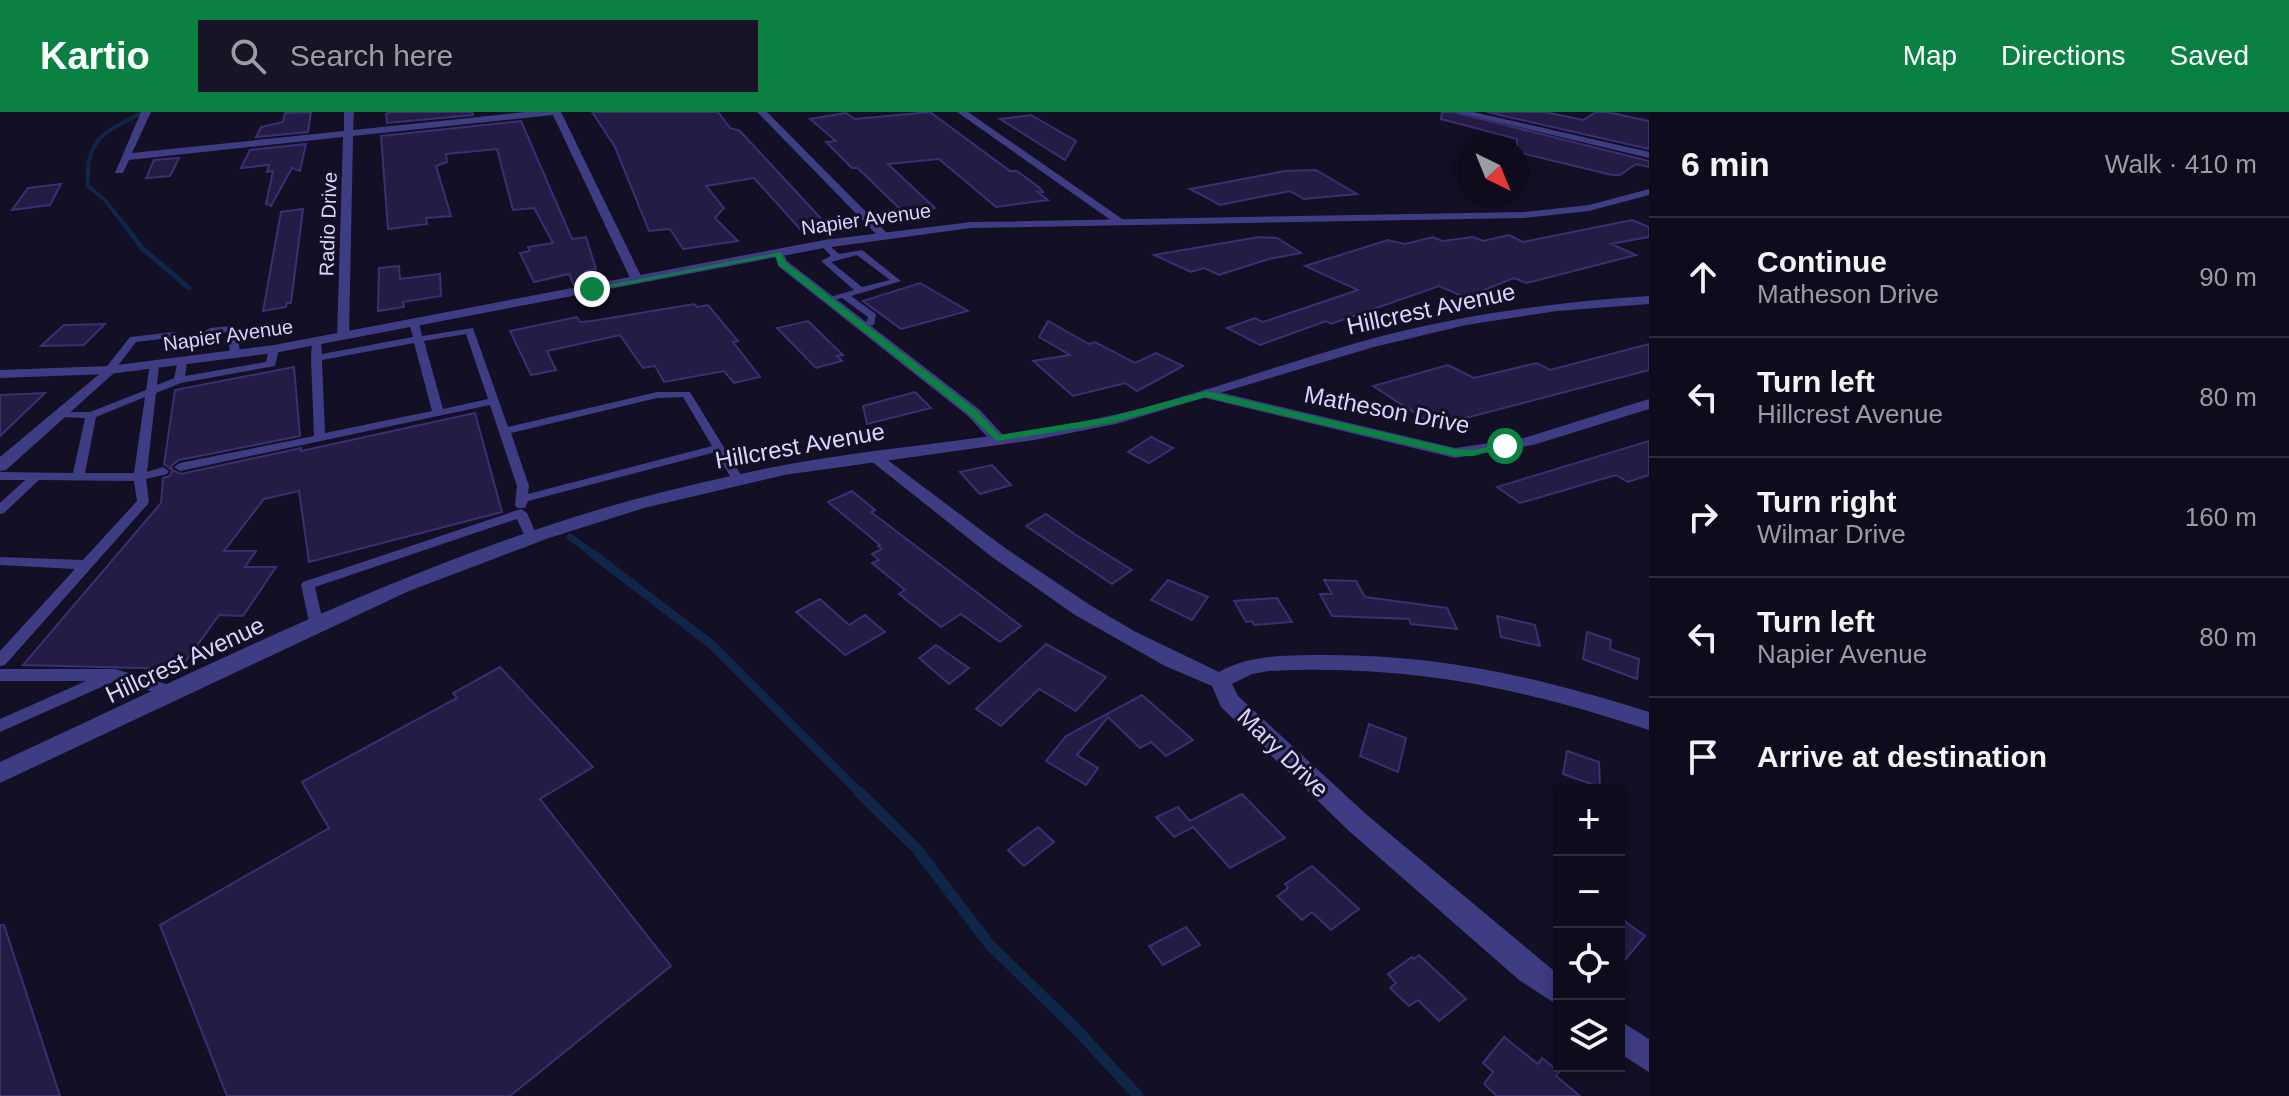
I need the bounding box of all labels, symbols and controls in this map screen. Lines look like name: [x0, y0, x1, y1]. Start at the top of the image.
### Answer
search box: [198, 20, 758, 92]
icon: search: [226, 34, 270, 78]
text: Kartio: [40, 35, 150, 77]
text: Search here: [290, 39, 453, 72]
text: Map: [1903, 40, 1957, 71]
text: Directions: [2001, 40, 2126, 71]
text: Saved: [2170, 40, 2249, 71]
north arrow: [1457, 136, 1529, 208]
text: 6 min: [1681, 145, 1770, 183]
text: Walk · 410 m: [2105, 149, 2257, 179]
street label: Radio Drive: [315, 171, 341, 277]
street label: Napier Avenue: [800, 199, 932, 239]
text: Continue: [1757, 245, 1887, 278]
icon: ahead: [1681, 255, 1725, 299]
text: 90 m: [2199, 262, 2257, 292]
route end: [574, 271, 610, 307]
street label: Hillcrest Avenue: [1344, 277, 1518, 340]
text: Matheson Drive: [1757, 279, 1939, 309]
street label: Napier Avenue: [162, 315, 294, 355]
text: Turn left: [1757, 365, 1875, 398]
icon: left: [1681, 375, 1725, 419]
street label: Matheson Drive: [1302, 380, 1472, 439]
text: 80 m: [2199, 382, 2257, 412]
text: Hillcrest Avenue: [1757, 399, 1943, 429]
street label: Hillcrest Avenue: [713, 417, 887, 474]
route start: [1487, 428, 1523, 464]
text: Turn right: [1757, 485, 1896, 518]
icon: right: [1681, 495, 1725, 539]
text: 160 m: [2185, 502, 2257, 532]
text: Wilmar Drive: [1757, 519, 1906, 549]
text: Turn left: [1757, 605, 1875, 638]
street label: Hillcrest Avenue: [101, 611, 268, 708]
icon: left: [1681, 615, 1725, 659]
text: 80 m: [2199, 622, 2257, 652]
text: Napier Avenue: [1757, 639, 1927, 669]
street label: Mary Drive: [1232, 703, 1334, 803]
icon: arrive: [1681, 735, 1725, 779]
text: Arrive at destination: [1757, 740, 2047, 773]
map controls: [1553, 784, 1625, 1072]
button: +: [1553, 784, 1625, 856]
button: −: [1553, 856, 1625, 928]
button: locate: [1553, 928, 1625, 1000]
button: layers: [1553, 1000, 1625, 1072]

